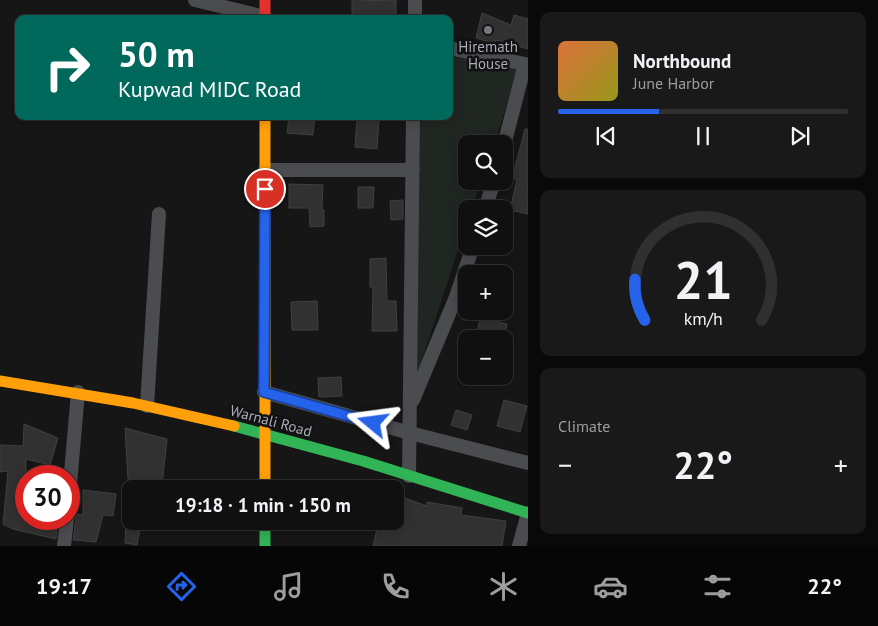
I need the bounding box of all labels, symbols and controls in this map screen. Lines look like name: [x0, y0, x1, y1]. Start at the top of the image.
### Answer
marker: Hiremath House: [482, 24, 494, 36]
text: 50 m: [118, 31, 195, 77]
icon: right: [35, 35, 100, 100]
place label: Hiremath House: [458, 37, 518, 73]
text: Northbound: [633, 49, 731, 73]
text: June Harbor: [633, 73, 714, 93]
text: Kupwad MIDC Road: [118, 75, 301, 103]
icon: previous: [592, 122, 620, 150]
icon: pause: [689, 122, 717, 150]
icon: next: [786, 122, 814, 150]
map controls: [458, 135, 513, 385]
button: search: [458, 135, 513, 190]
pin: [244, 168, 286, 210]
icon: arrive: [251, 175, 279, 203]
button: layers: [458, 200, 513, 255]
text: 21: [674, 246, 732, 313]
button: +: [458, 265, 513, 320]
text: km/h: [683, 307, 723, 330]
button: −: [458, 330, 513, 385]
position arrow: [346, 396, 398, 448]
street label: Warnali Road: [228, 400, 314, 441]
text: Climate: [558, 416, 610, 436]
text: 22°: [673, 440, 733, 489]
text: −: [558, 446, 572, 483]
text: +: [834, 446, 848, 483]
speed limit sign: 30: [15, 465, 80, 530]
text: 19:18 · 1 min · 150 m: [175, 493, 351, 517]
icon: directions: [164, 569, 199, 604]
icon: music: [271, 569, 306, 604]
icon: phone: [378, 569, 413, 604]
icon: climate: [486, 569, 521, 604]
icon: car: [593, 569, 628, 604]
icon: filters: [700, 569, 735, 604]
text: 19:17: [36, 572, 92, 600]
text: 22°: [807, 572, 842, 600]

